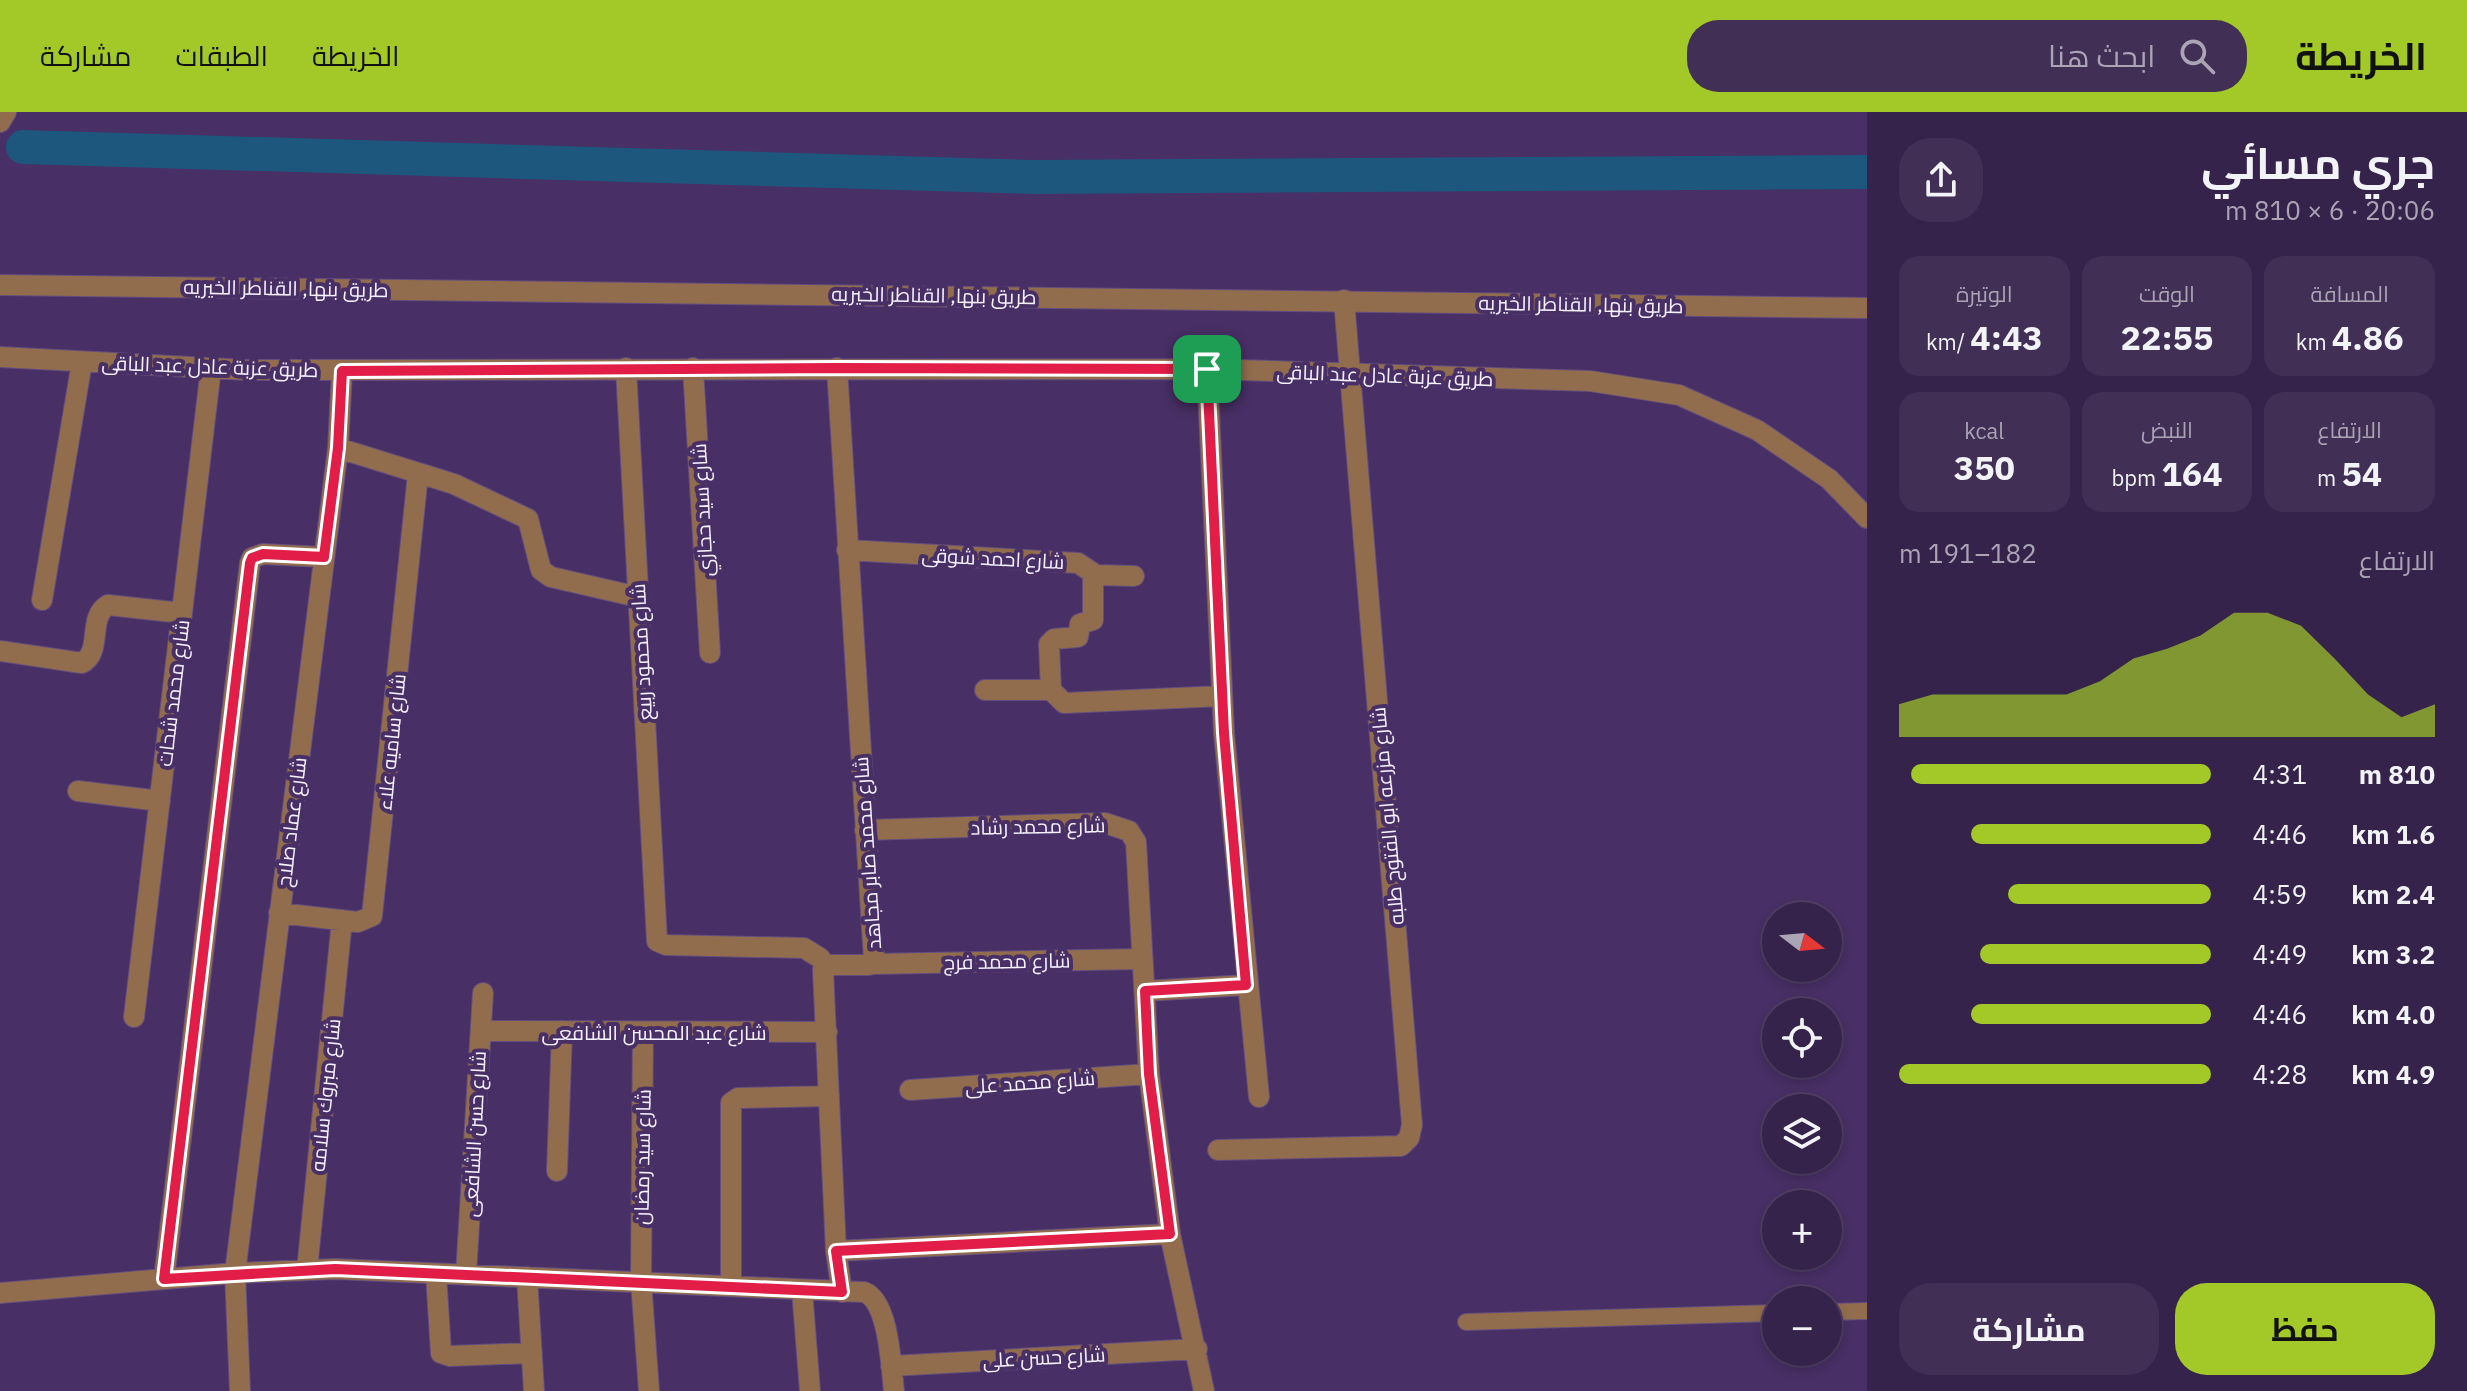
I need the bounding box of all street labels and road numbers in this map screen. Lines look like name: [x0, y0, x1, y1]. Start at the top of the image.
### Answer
street label: طريق بنها, القناطر الخيريه: [183, 273, 389, 303]
street label: طريق بنها, القناطر الخيريه: [831, 280, 1037, 310]
street label: طريق بنها, القناطر الخيريه: [1478, 289, 1684, 319]
street label: طريق عزبة عادل عبد الباقى: [101, 349, 319, 383]
street label: طريق عزبة عادل عبد الباقى: [1276, 358, 1494, 392]
street label: شارع سيد حجازي: [685, 442, 722, 577]
street label: شارع احمد شوقى: [921, 541, 1065, 576]
street label: شارع محمود ربيع: [624, 583, 659, 721]
street label: شارع محمد شحات: [151, 618, 196, 768]
street label: شارع ساميه علاء: [370, 672, 413, 812]
street label: شارع مزرعه ابو الفتوح طلبه: [1364, 706, 1411, 926]
street label: شارع عماد صلاح: [270, 756, 313, 889]
street label: شارع محمد صابر مجاهد: [847, 756, 888, 950]
street label: شارع محمد رشاد: [970, 811, 1106, 842]
street label: شارع محمد فرج: [943, 946, 1071, 977]
street label: شارع مبروك سلامه: [304, 1017, 347, 1173]
street label: شارع عبد المحسن الشافعى: [541, 1019, 767, 1047]
street label: شارع حسن الشافعى: [456, 1050, 493, 1218]
street label: شارع محمد على: [964, 1064, 1096, 1101]
street label: شارع سيد رمضان: [627, 1089, 658, 1225]
street label: شارع حسن على: [982, 1340, 1106, 1375]

